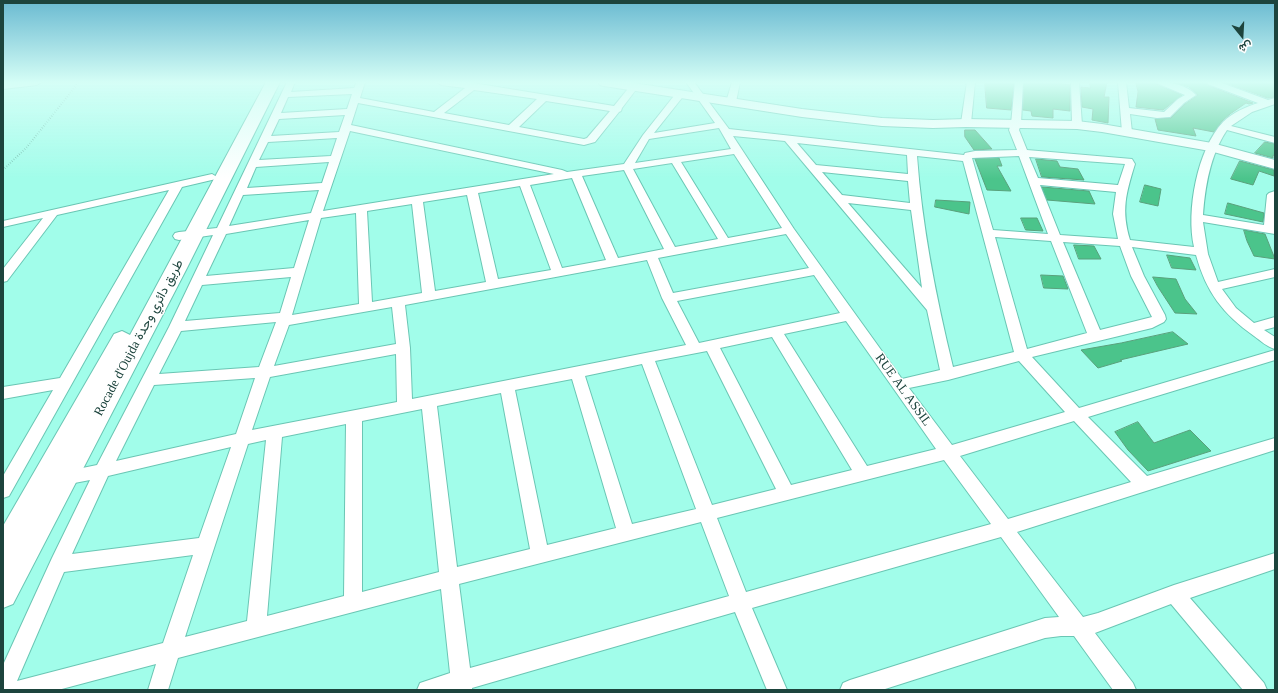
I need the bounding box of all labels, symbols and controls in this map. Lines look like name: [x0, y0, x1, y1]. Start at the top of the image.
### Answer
north arrow: [1222, 16, 1262, 56]
text: ش: [1238, 40, 1254, 55]
street label: Rocade d'Oujda طريق دائري وجدة: [91, 257, 187, 419]
street label: RUE AL ASSIL: [871, 351, 935, 429]

